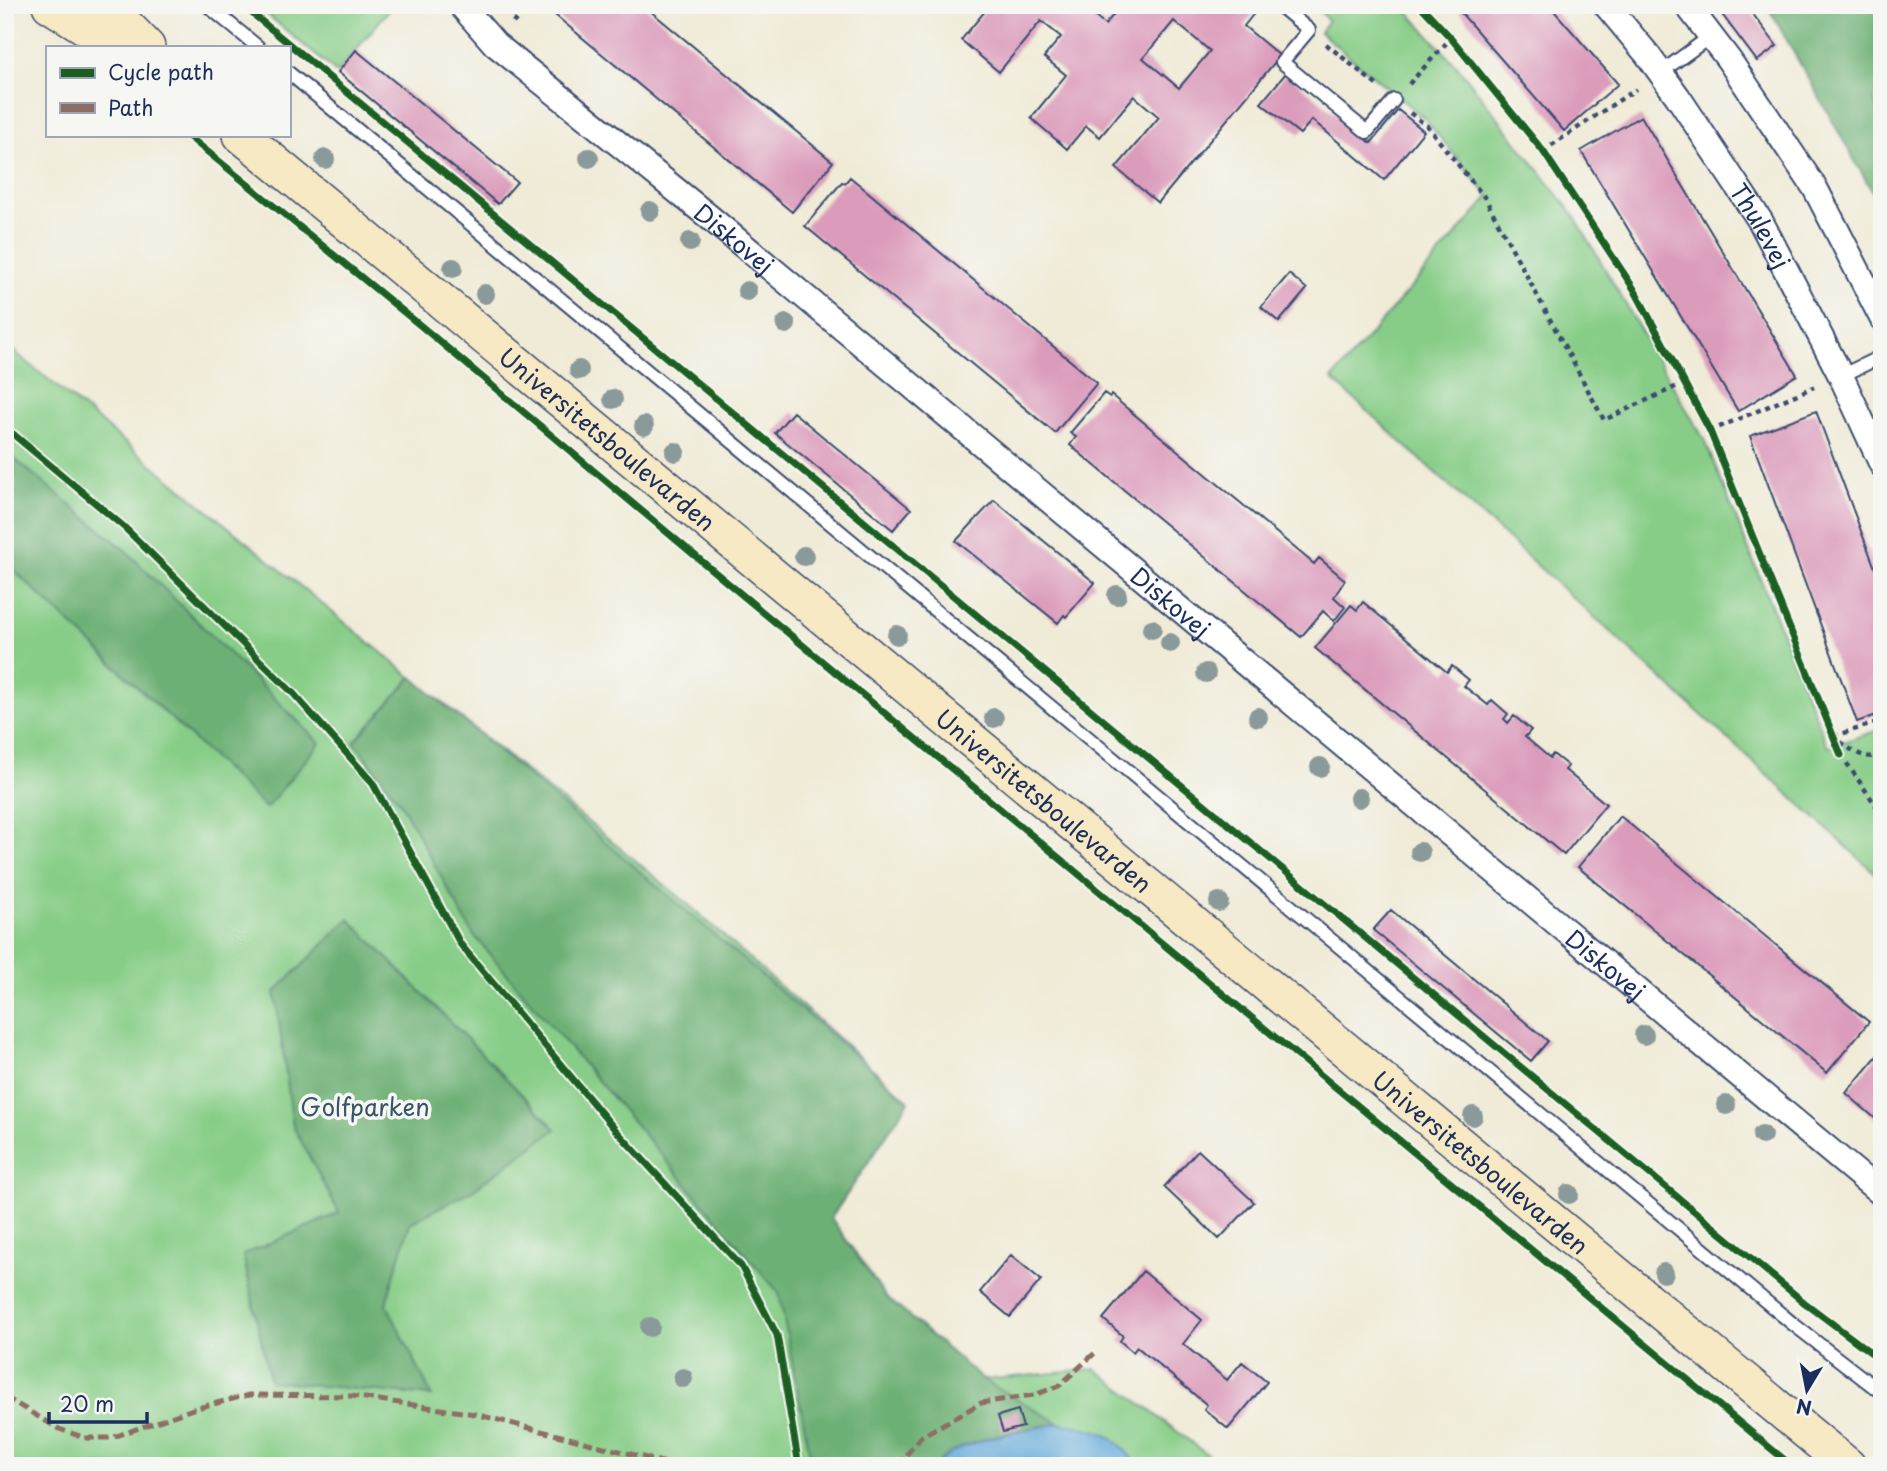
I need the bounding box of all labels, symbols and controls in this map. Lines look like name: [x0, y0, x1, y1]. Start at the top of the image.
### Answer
legend: [46, 46, 290, 136]
text: Cycle path: [108, 55, 214, 87]
text: Path: [108, 91, 153, 123]
street label: Thulevej: [1722, 175, 1800, 275]
street label: Diskovej: [687, 194, 782, 282]
street label: Universitetsboulevarden: [491, 338, 724, 539]
street label: Diskovej: [1123, 558, 1219, 646]
street label: Universitetsboulevarden: [928, 700, 1160, 901]
street label: Diskovej: [1558, 920, 1654, 1008]
street label: Universitetsboulevarden: [1365, 1061, 1597, 1262]
park label: Golfparken: [300, 1088, 430, 1124]
north arrow: [1772, 1356, 1842, 1426]
scale bar: [49, 1380, 147, 1424]
text: 20 m: [60, 1387, 114, 1419]
text: N: [1794, 1393, 1814, 1423]

